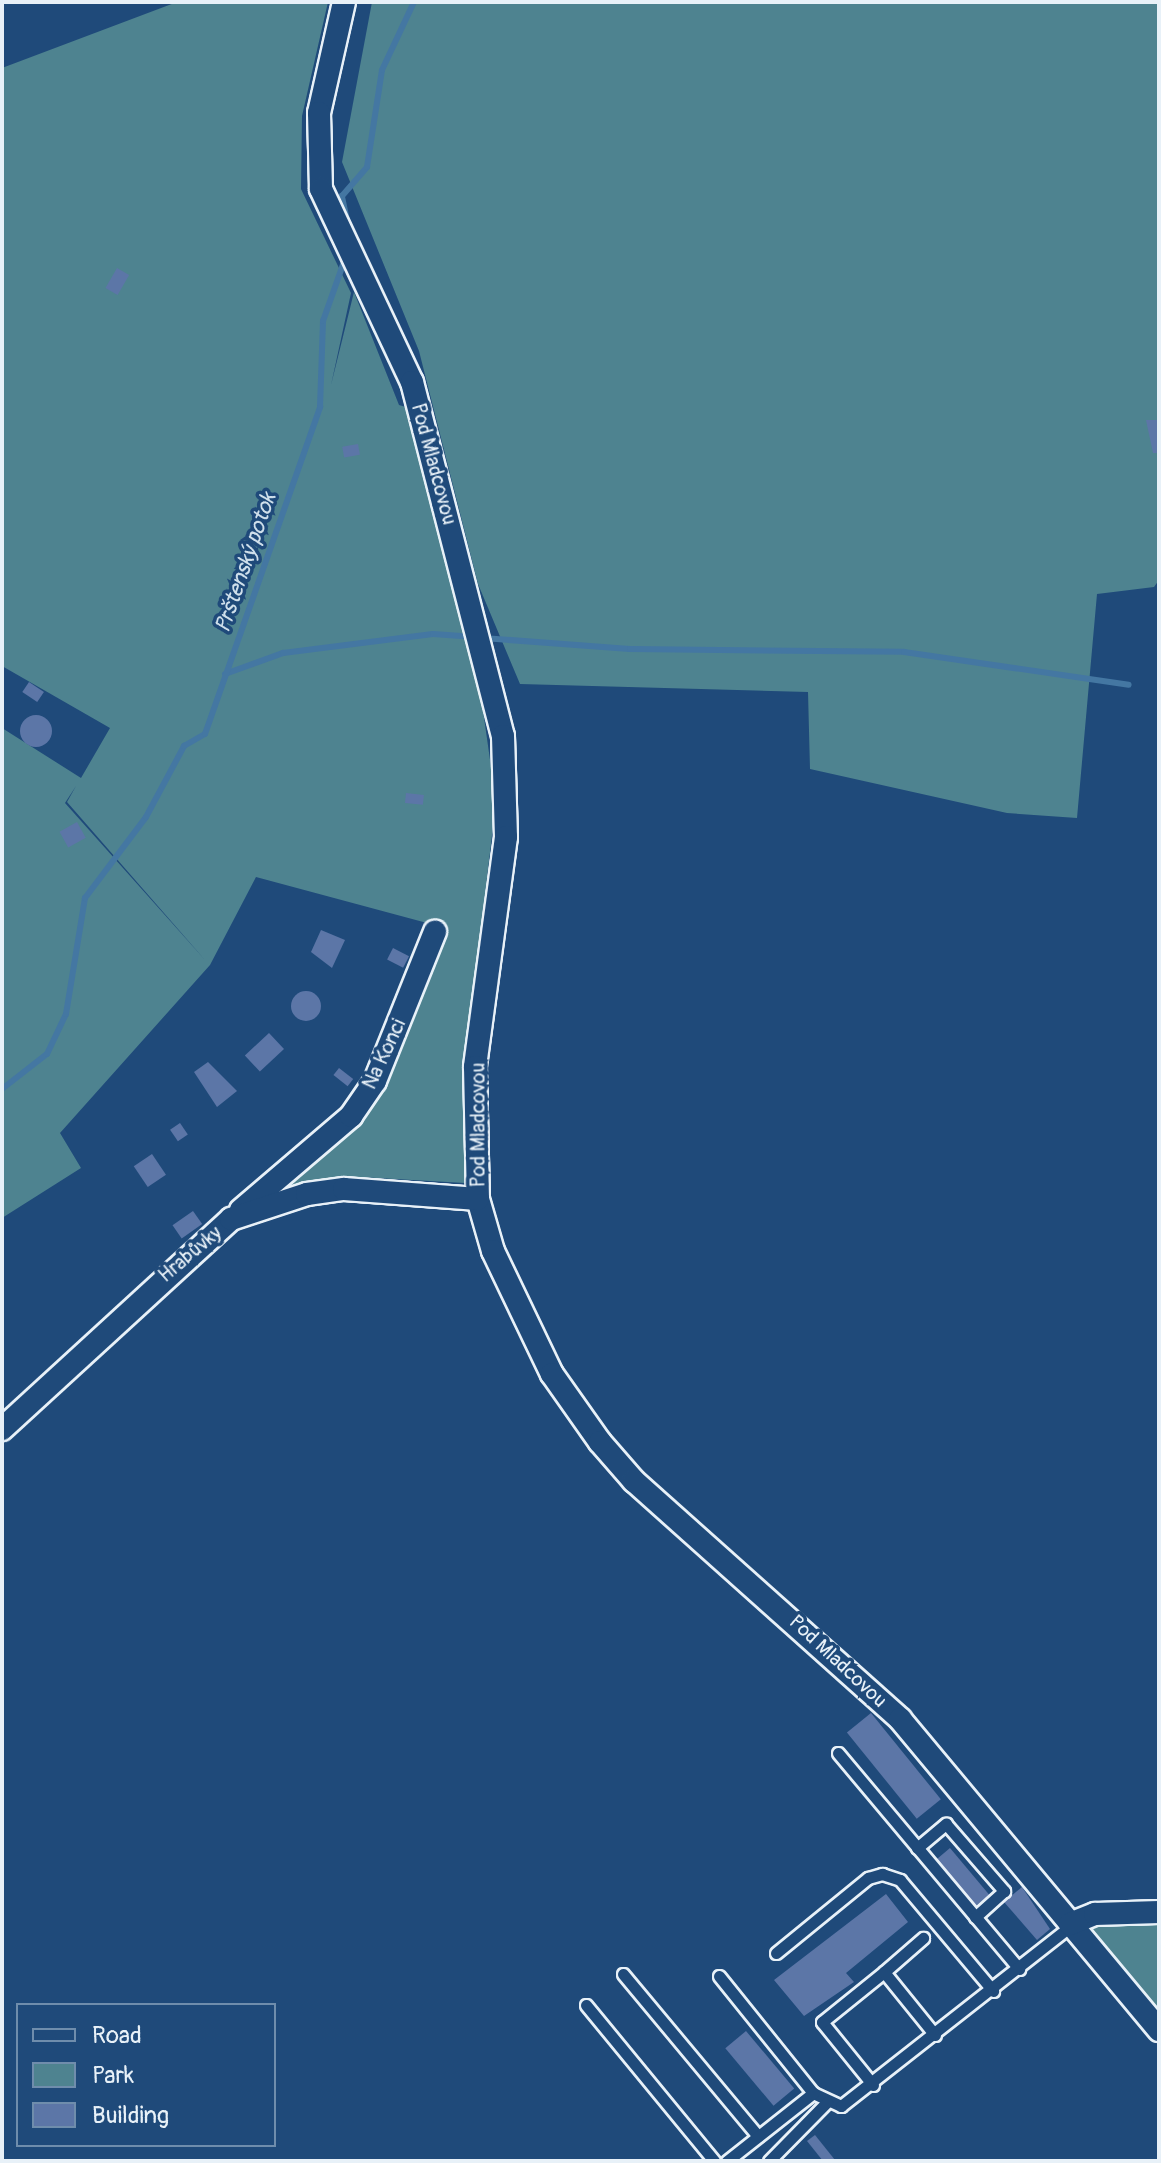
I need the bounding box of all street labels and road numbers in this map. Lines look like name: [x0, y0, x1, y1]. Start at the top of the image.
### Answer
street label: Pod Mladcovou: [406, 401, 462, 527]
street label: Na Konci: [357, 1015, 411, 1093]
street label: Pod Mladcovou: [466, 1063, 490, 1187]
street label: Hrabůvky: [153, 1221, 227, 1287]
street label: Pod Mladcovou: [784, 1610, 892, 1712]

